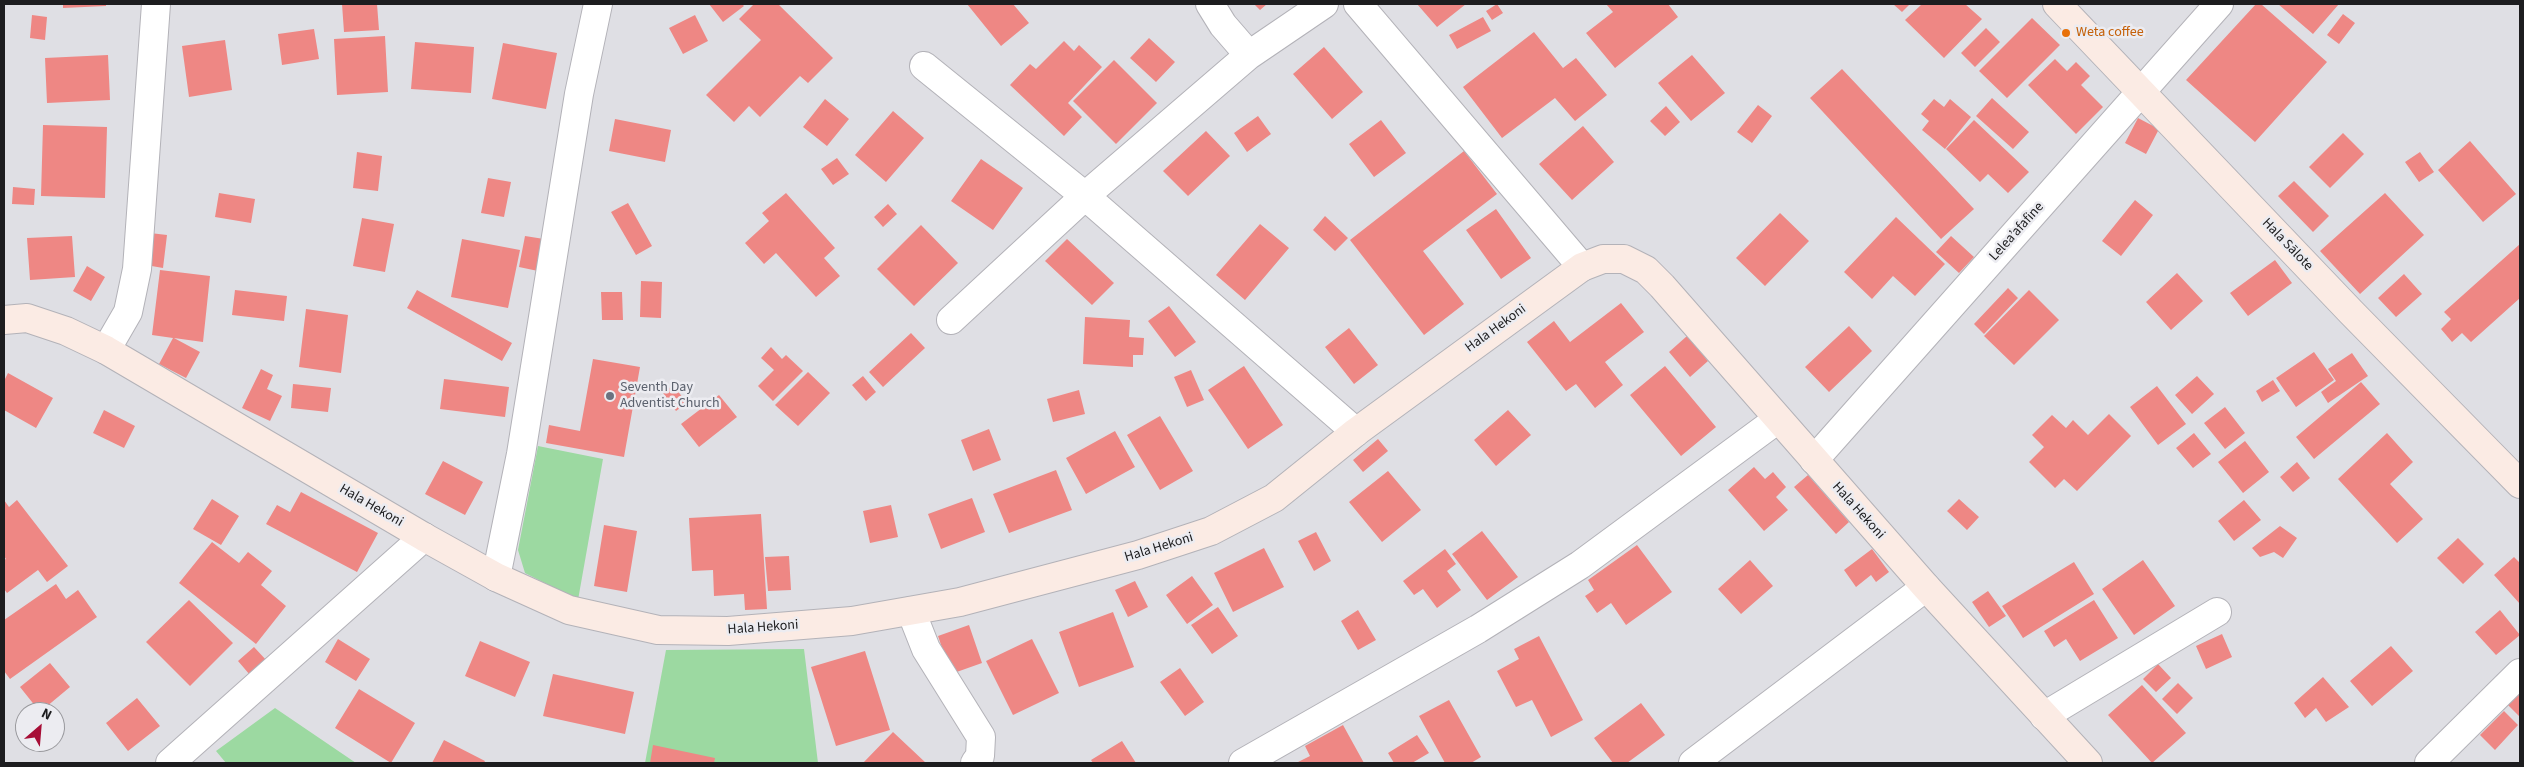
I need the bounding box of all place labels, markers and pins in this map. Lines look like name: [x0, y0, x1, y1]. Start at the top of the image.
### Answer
place label: Weta coffee: [2076, 25, 2144, 41]
marker: Weta coffee: [2060, 27, 2072, 39]
place label: Seventh Day Adventist Church: [620, 380, 720, 412]
marker: Seventh Day Adventist Church: [604, 390, 616, 402]

